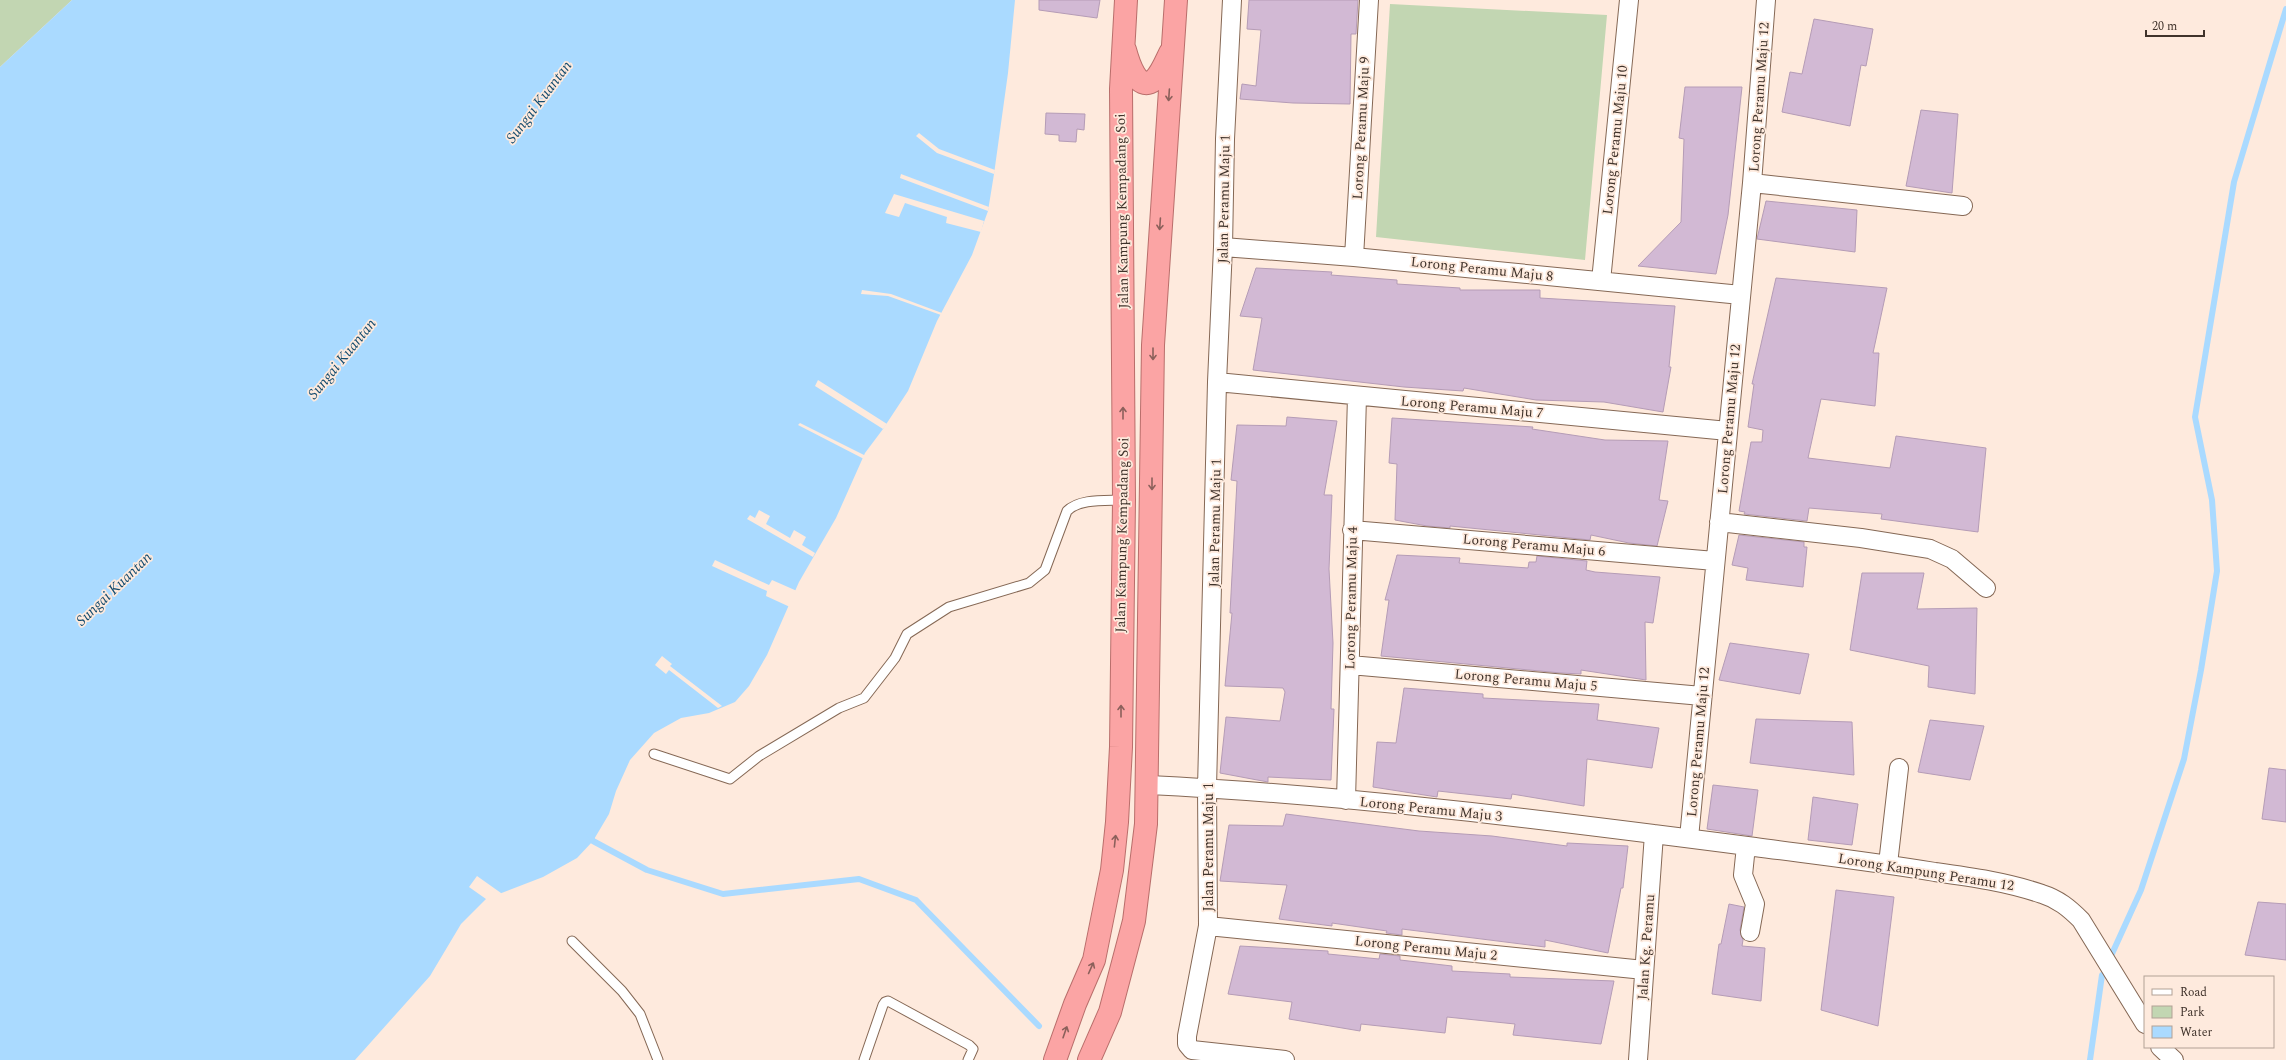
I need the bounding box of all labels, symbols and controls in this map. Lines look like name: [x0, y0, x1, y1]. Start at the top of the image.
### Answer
scale bar: [2146, 12, 2204, 38]
text: 20 m: [2152, 17, 2177, 36]
street label: Lorong Peramu Maju 12: [1743, 21, 1775, 173]
water label: Sungai Kuantan: [500, 56, 578, 148]
street label: Lorong Peramu Maju 9: [1347, 56, 1375, 200]
street label: Lorong Peramu Maju 10: [1597, 64, 1633, 216]
one-way arrow: [1165, 88, 1172, 101]
street label: Jalan Kampung Kempadang Soi: [1110, 113, 1134, 309]
street label: Jalan Peramu Maju 1: [1212, 134, 1236, 264]
one-way arrow: [1156, 217, 1163, 230]
street label: Lorong Peramu Maju 8: [1410, 251, 1554, 287]
water label: Sungai Kuantan: [302, 314, 382, 404]
street label: Lorong Peramu Maju 12: [1712, 343, 1746, 495]
one-way arrow: [1149, 347, 1157, 360]
street label: Lorong Peramu Maju 7: [1400, 390, 1544, 424]
one-way arrow: [1119, 407, 1127, 420]
street label: Jalan Kampung Kempadang Soi: [1110, 437, 1134, 633]
street label: Jalan Peramu Maju 1: [1203, 458, 1227, 588]
one-way arrow: [1148, 477, 1156, 490]
street label: Lorong Peramu Maju 4: [1339, 526, 1363, 670]
street label: Lorong Peramu Maju 6: [1462, 528, 1606, 562]
water label: Sungai Kuantan: [71, 547, 157, 631]
street label: Lorong Peramu Maju 5: [1454, 663, 1598, 697]
street label: Lorong Peramu Maju 12: [1681, 666, 1715, 818]
one-way arrow: [1117, 705, 1125, 718]
street label: Jalan Peramu Maju 1: [1198, 783, 1219, 911]
street label: Lorong Peramu Maju 3: [1359, 791, 1503, 827]
one-way arrow: [1112, 835, 1119, 848]
street label: Lorong Kampung Peramu 12: [1837, 848, 2015, 896]
street label: Jalan Kg. Peramu: [1632, 893, 1660, 1001]
street label: Lorong Peramu Maju 2: [1354, 930, 1498, 966]
one-way arrow: [1088, 963, 1095, 975]
legend: [2144, 976, 2274, 1048]
text: Road: [2180, 983, 2207, 1002]
text: Park: [2180, 1003, 2205, 1022]
text: Water: [2180, 1023, 2212, 1042]
one-way arrow: [1062, 1026, 1070, 1038]

